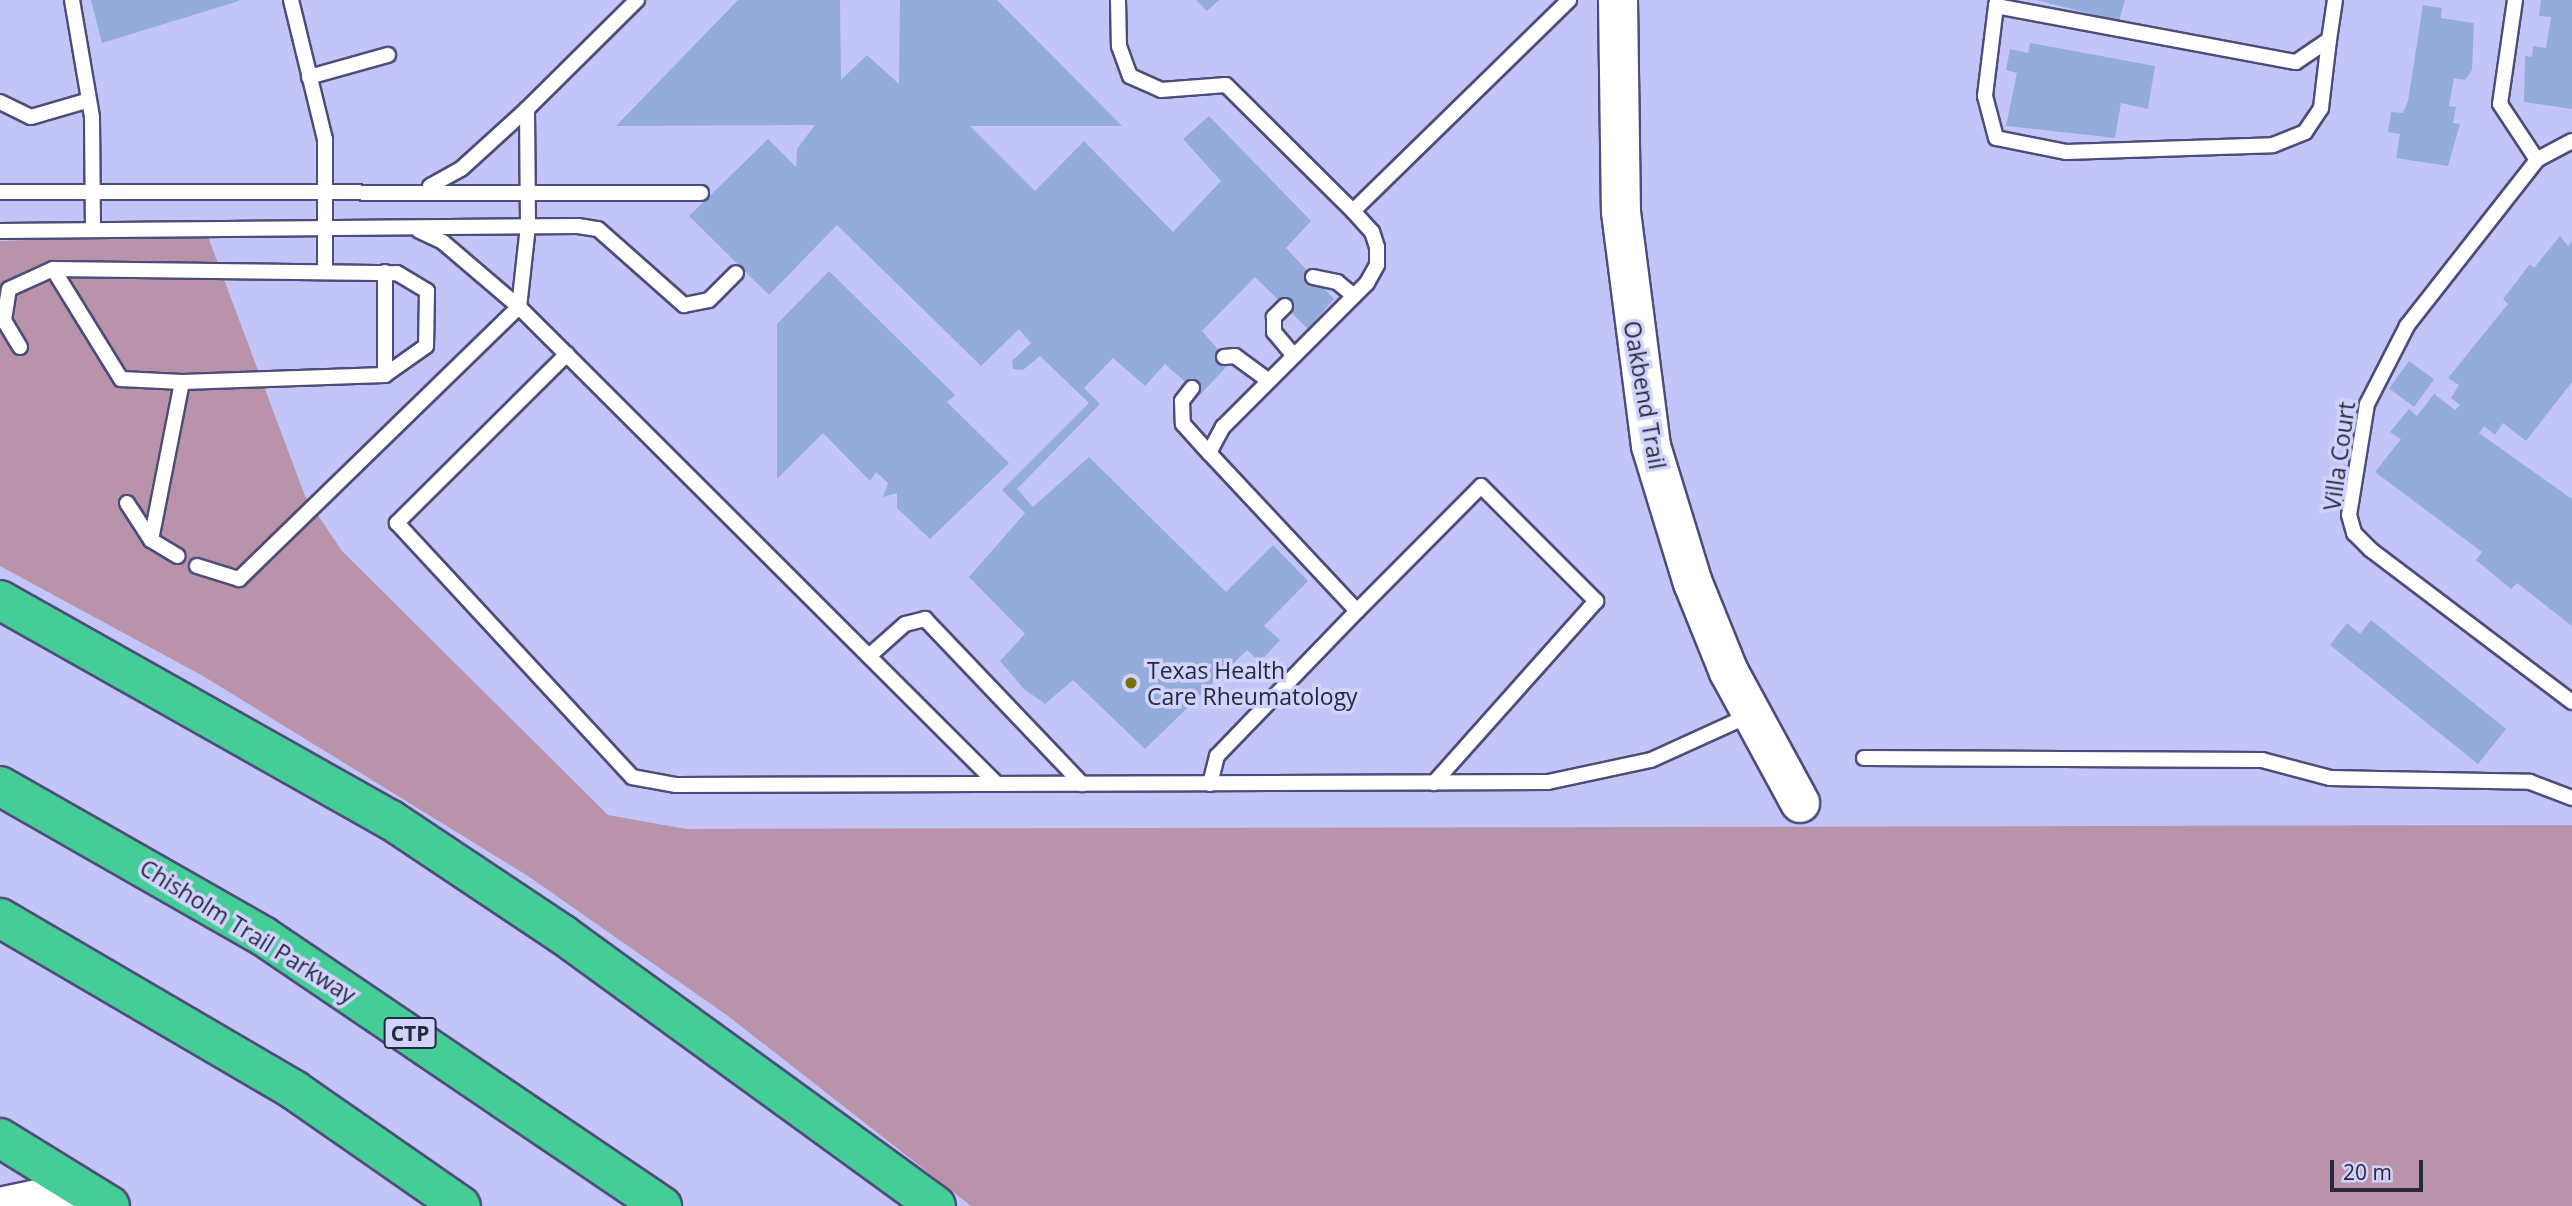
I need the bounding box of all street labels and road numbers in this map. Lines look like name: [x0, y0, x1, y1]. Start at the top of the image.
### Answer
street label: Oakbend Trail: [1618, 319, 1672, 471]
street label: Villa Court: [2318, 400, 2360, 512]
street label: Chisholm Trail Parkway: [135, 853, 361, 1009]
road number: CTP: [382, 1016, 438, 1050]

